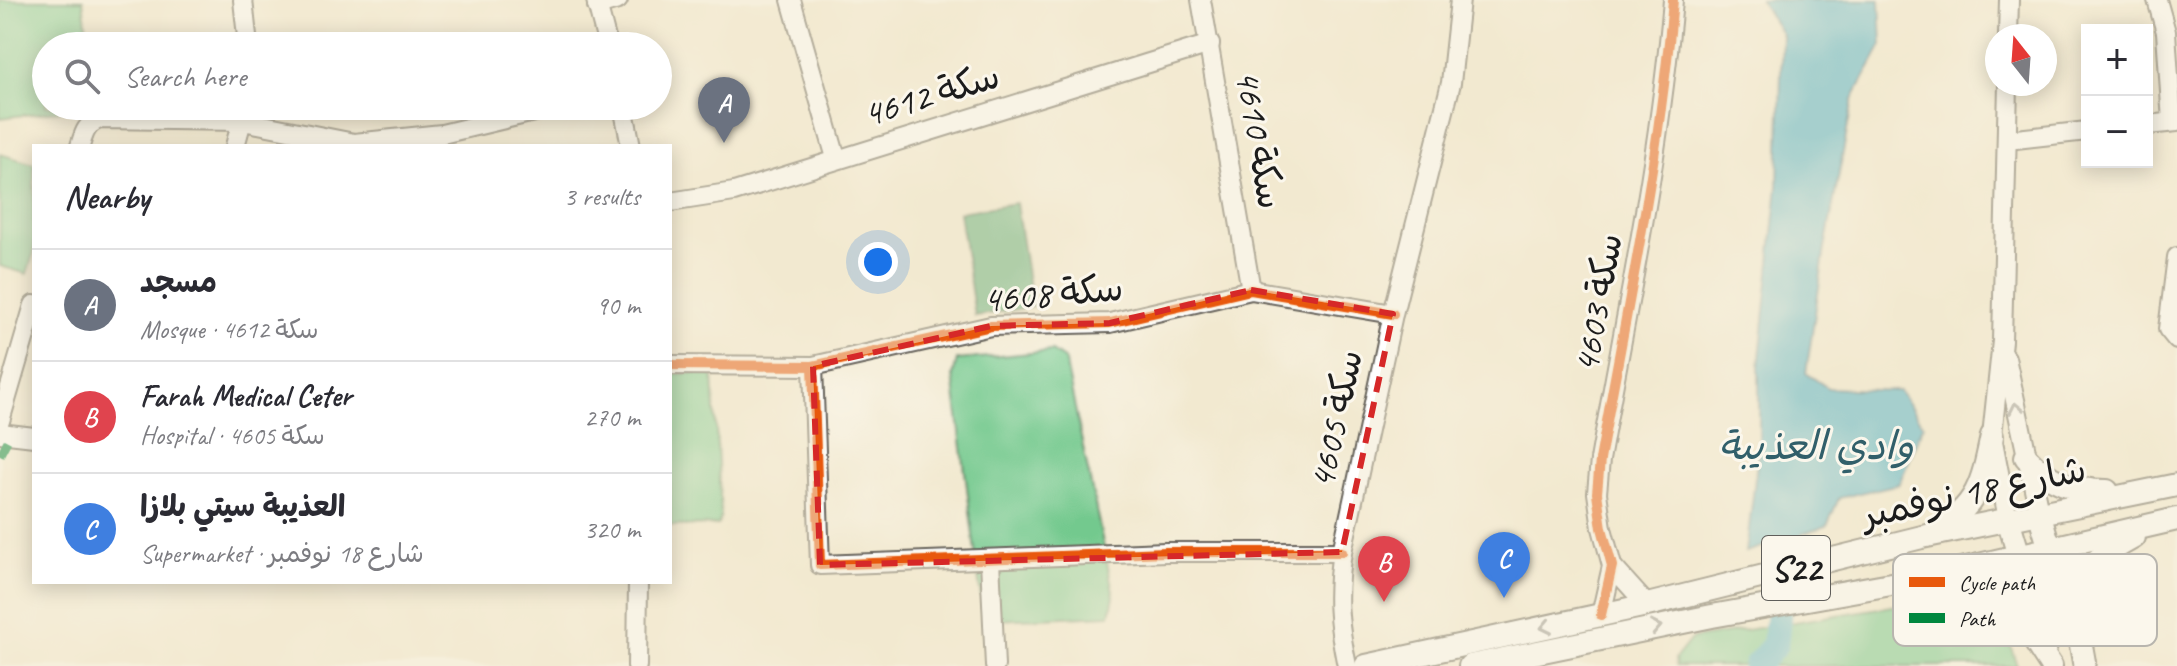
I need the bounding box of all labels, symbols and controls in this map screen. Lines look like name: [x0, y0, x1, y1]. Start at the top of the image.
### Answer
north arrow: [1985, 24, 2057, 96]
map controls: [2081, 24, 2153, 168]
button: +: [2081, 24, 2153, 96]
search box: [32, 32, 672, 120]
street label: سكة 4612: [857, 51, 1005, 138]
icon: search: [60, 54, 104, 98]
text: Search here: [124, 57, 246, 95]
street label: سكة 4610: [1224, 66, 1295, 213]
pin: A: [698, 77, 750, 143]
button: −: [2081, 96, 2153, 168]
text: Nearby: [64, 175, 150, 218]
text: 3 results: [564, 180, 640, 213]
street label: سكة 4603: [1562, 230, 1633, 377]
your location: [858, 242, 898, 282]
text: مسجد: [140, 263, 217, 301]
street label: سكة 4608: [981, 264, 1125, 323]
text: A: [83, 289, 97, 322]
text: 90 m: [596, 289, 640, 322]
text: Mosque · سكة 4612: [140, 313, 319, 346]
street label: سكة 4605: [1298, 345, 1373, 493]
text: Farah Medical Ceter: [140, 377, 351, 415]
text: B: [83, 401, 97, 434]
text: 270 m: [584, 401, 640, 434]
one-way arrow: [2008, 402, 2025, 416]
text: Hospital · سكة 4605: [140, 419, 325, 452]
water label: وادي العذيبة: [1718, 421, 1914, 474]
street label: شارع 18 نوفمبر: [1855, 445, 2091, 542]
text: العذيبة سيتي بلازا: [140, 487, 345, 525]
text: C: [84, 513, 96, 546]
text: 320 m: [584, 513, 640, 546]
pin: C: [1478, 532, 1530, 598]
pin: B: [1358, 536, 1410, 602]
road number: S22: [1762, 536, 1830, 600]
text: Supermarket · شارع 18 نوفمبر: [140, 537, 424, 570]
legend: [1893, 554, 2157, 646]
text: Cycle path: [1959, 569, 2036, 597]
text: Path: [1959, 605, 1996, 633]
one-way arrow: [1539, 618, 1553, 635]
one-way arrow: [1650, 620, 1663, 637]

